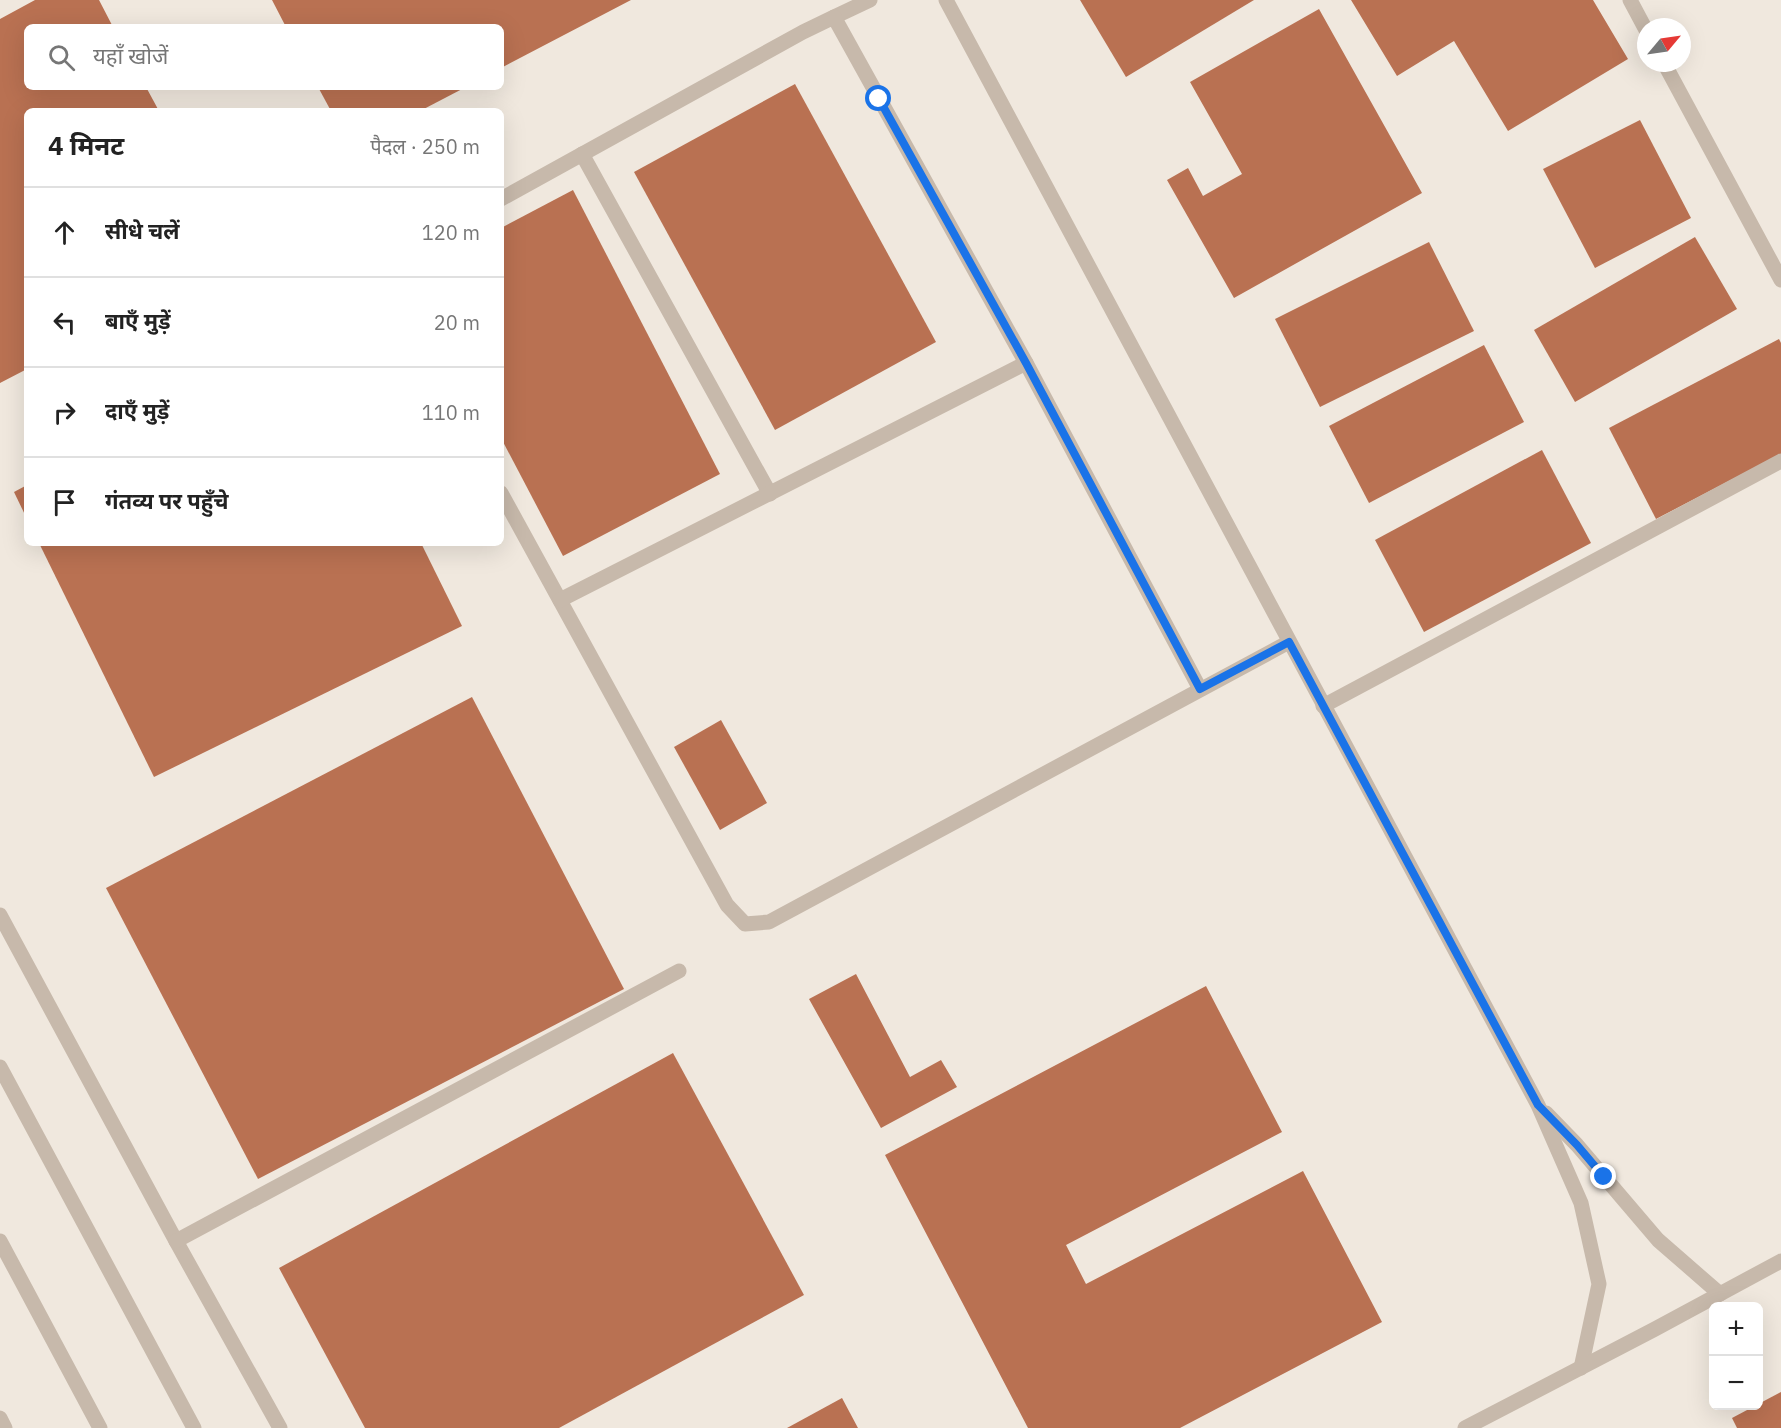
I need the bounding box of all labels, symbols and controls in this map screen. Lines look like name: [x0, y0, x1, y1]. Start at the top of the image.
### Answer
north arrow: [1637, 18, 1691, 72]
search box: [24, 24, 504, 90]
icon: search: [45, 41, 78, 74]
text: यहाँ खोजें: [93, 41, 168, 70]
route start: [865, 85, 891, 111]
text: 4 मिनट: [48, 128, 124, 162]
text: पैदल · 250 m: [370, 133, 480, 160]
icon: ahead: [48, 216, 81, 249]
text: सीधे चलें: [105, 216, 180, 245]
text: 120 m: [422, 219, 480, 246]
icon: left: [48, 306, 81, 339]
text: बाएँ मुड़ें: [105, 306, 171, 335]
text: 20 m: [434, 309, 480, 336]
icon: right: [48, 396, 81, 429]
text: दाएँ मुड़ें: [105, 396, 169, 425]
text: 110 m: [422, 399, 480, 426]
icon: arrive: [48, 486, 81, 519]
text: गंतव्य पर पहुँचे: [105, 486, 229, 515]
route end: [1590, 1163, 1616, 1189]
map controls: [1709, 1302, 1763, 1410]
button: +: [1709, 1302, 1763, 1356]
button: −: [1709, 1356, 1763, 1410]

